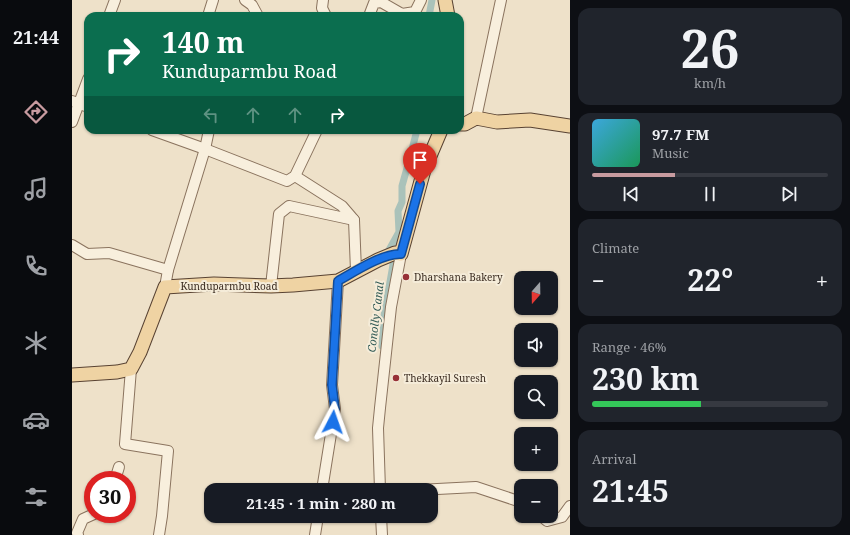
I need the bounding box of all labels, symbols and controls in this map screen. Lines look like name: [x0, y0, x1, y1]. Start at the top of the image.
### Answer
text: 26: [681, 12, 739, 83]
text: 140 m: [162, 23, 244, 61]
text: 21:44: [13, 25, 59, 49]
icon: right: [96, 28, 148, 80]
text: Kunduparmbu Road: [162, 59, 337, 83]
text: km/h: [694, 74, 726, 92]
icon: directions: [22, 98, 50, 126]
icon: left: [200, 104, 222, 126]
icon: ahead: [242, 104, 264, 126]
icon: ahead: [284, 104, 306, 126]
icon: right: [326, 104, 348, 126]
text: 97.7 FM: [652, 124, 709, 144]
pin: [403, 143, 437, 184]
text: Music: [652, 144, 689, 162]
icon: arrive: [409, 149, 431, 171]
icon: music: [22, 175, 50, 203]
icon: previous: [620, 183, 642, 205]
icon: pause: [699, 183, 721, 205]
icon: next: [778, 183, 800, 205]
text: Climate: [592, 239, 639, 257]
icon: phone: [22, 252, 50, 280]
text: 22°: [687, 259, 733, 300]
text: −: [592, 265, 605, 295]
text: +: [816, 265, 828, 295]
place label: Dharshana Bakery: [414, 270, 503, 284]
north arrow: [514, 271, 558, 315]
map controls: [514, 271, 558, 523]
marker: Dharshana Bakery: [401, 272, 411, 282]
street label: Kunduparmbu Road: [180, 279, 278, 293]
water label: Conolly Canal: [363, 280, 387, 353]
button: sound: [514, 323, 558, 367]
icon: climate: [22, 329, 50, 357]
text: Range · 46%: [592, 338, 666, 356]
text: 230 km: [592, 358, 699, 399]
place label: Thekkayil Suresh: [404, 371, 487, 385]
marker: Thekkayil Suresh: [391, 373, 401, 383]
button: search: [514, 375, 558, 419]
position arrow: [312, 401, 354, 443]
icon: car: [22, 406, 50, 434]
button: +: [514, 427, 558, 471]
text: Arrival: [592, 450, 636, 468]
text: 21:45: [592, 470, 669, 511]
speed limit sign: 30: [84, 471, 136, 523]
button: −: [514, 479, 558, 523]
icon: filters: [22, 483, 50, 511]
text: 21:45 · 1 min · 280 m: [246, 493, 396, 513]

